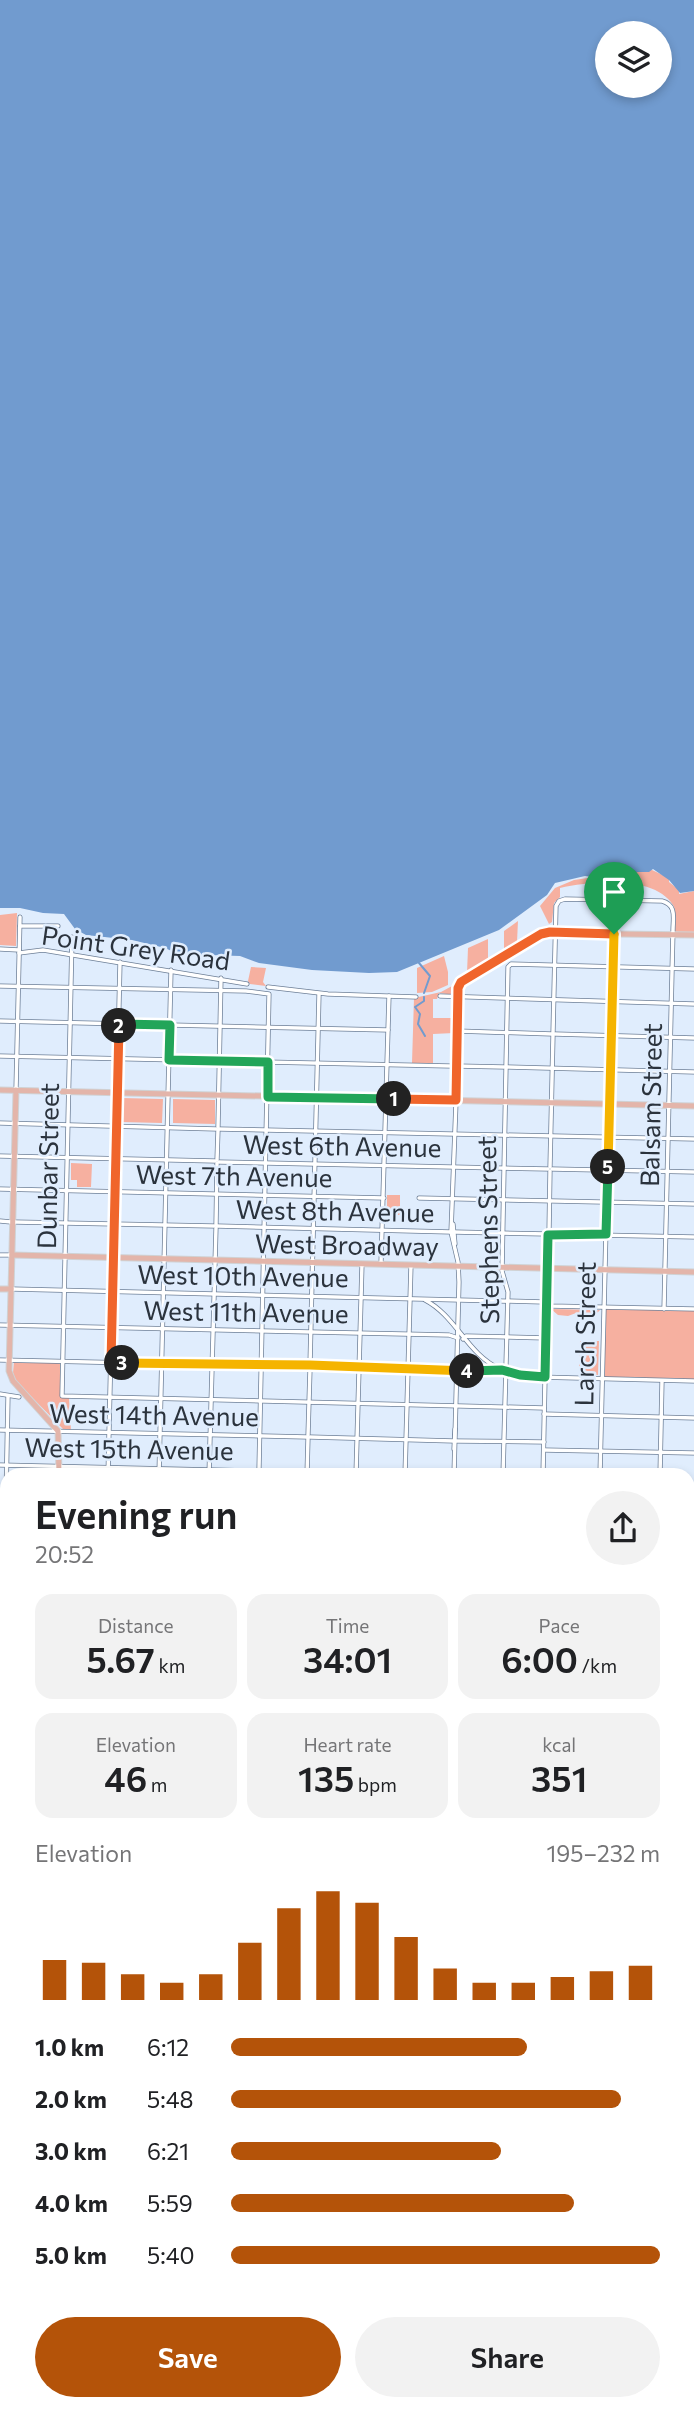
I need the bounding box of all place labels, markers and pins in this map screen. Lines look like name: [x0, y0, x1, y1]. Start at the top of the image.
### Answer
pin: [584, 862, 644, 934]
pin: 2: [102, 1009, 136, 1044]
pin: 1: [376, 1082, 412, 1116]
pin: 5: [590, 1150, 626, 1184]
pin: 3: [104, 1346, 140, 1380]
pin: 4: [449, 1354, 484, 1388]

